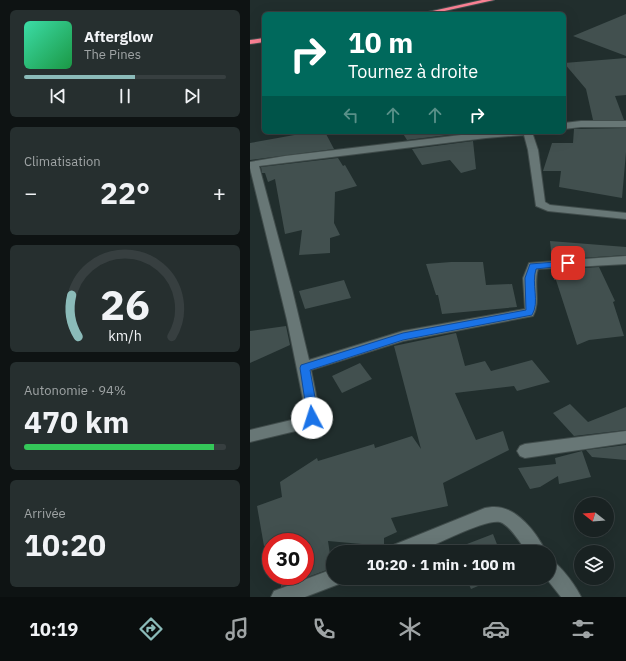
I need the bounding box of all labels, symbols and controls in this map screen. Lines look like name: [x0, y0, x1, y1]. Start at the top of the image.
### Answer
text: 10 m: [348, 24, 413, 61]
text: Afterglow: [84, 27, 153, 46]
icon: right: [282, 28, 334, 80]
text: The Pines: [84, 46, 141, 63]
text: Tournez à droite: [348, 60, 478, 83]
icon: previous: [47, 85, 69, 107]
icon: pause: [114, 85, 136, 107]
icon: next: [181, 85, 203, 107]
icon: left: [340, 104, 362, 126]
icon: ahead: [382, 104, 404, 126]
icon: ahead: [424, 104, 446, 126]
icon: right: [466, 104, 488, 126]
text: Climatisation: [24, 153, 101, 170]
text: 22°: [100, 173, 150, 212]
text: −: [24, 178, 37, 207]
text: +: [213, 178, 226, 207]
pin: [551, 246, 585, 280]
icon: arrive: [557, 252, 579, 274]
text: 26: [100, 276, 150, 330]
text: km/h: [108, 325, 142, 344]
text: Autonomie · 94%: [24, 382, 126, 399]
position arrow: [291, 397, 333, 439]
text: 470 km: [24, 402, 129, 441]
north arrow: [574, 497, 614, 537]
map controls: [574, 497, 614, 585]
text: Arrivée: [24, 505, 66, 522]
text: 10:20: [24, 525, 106, 564]
speed limit sign: 30: [262, 533, 314, 585]
button: layers: [574, 545, 614, 585]
text: 10:20 · 1 min · 100 m: [367, 555, 515, 574]
icon: directions: [137, 615, 165, 643]
icon: music: [223, 615, 251, 643]
icon: phone: [310, 615, 338, 643]
icon: climate: [396, 615, 424, 643]
icon: car: [482, 615, 510, 643]
icon: filters: [569, 615, 597, 643]
text: 10:19: [29, 618, 78, 641]

